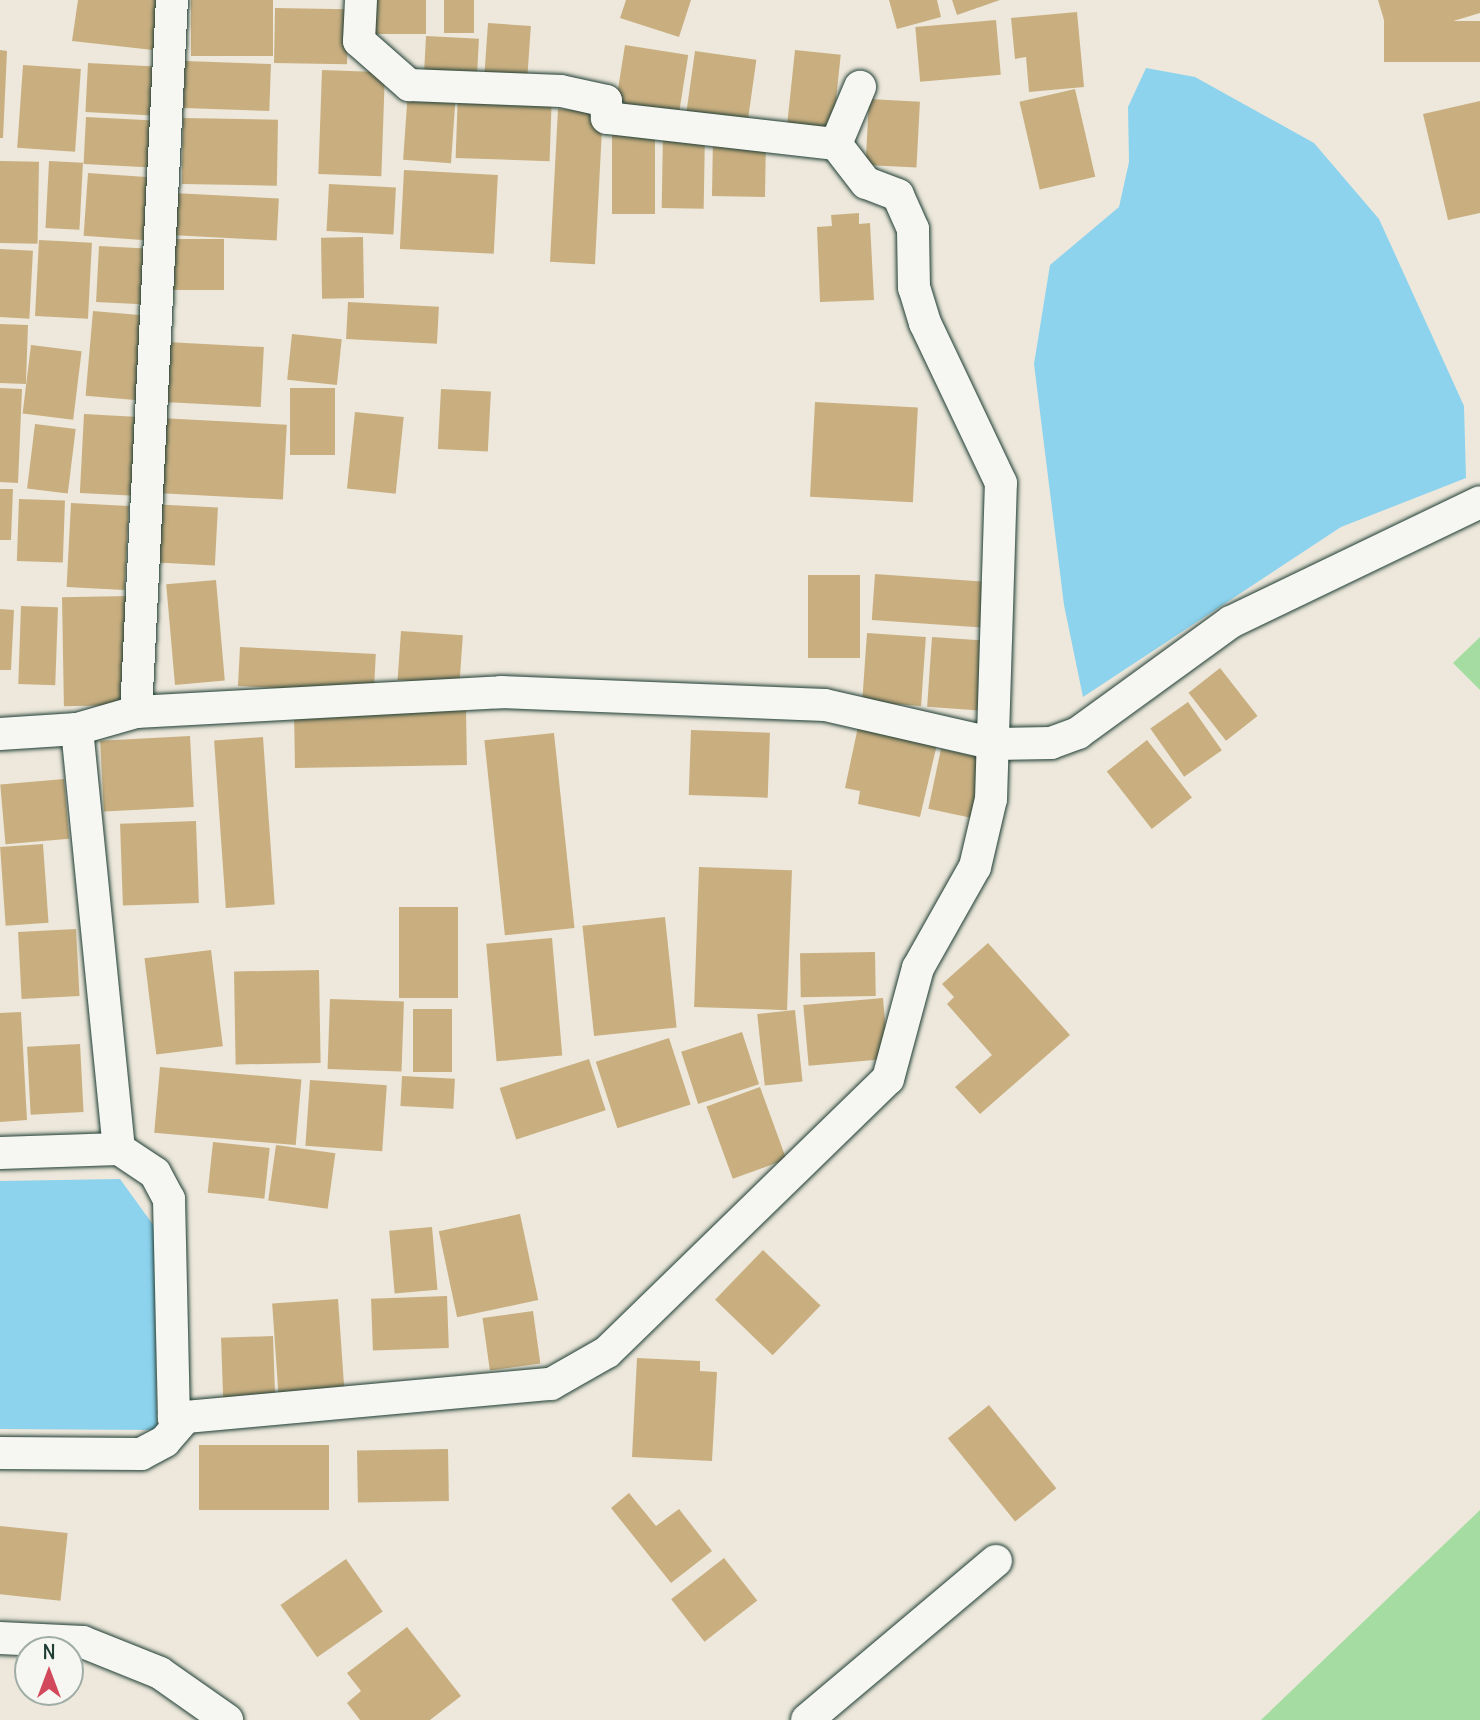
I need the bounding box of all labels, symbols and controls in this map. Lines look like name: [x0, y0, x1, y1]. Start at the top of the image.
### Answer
north arrow: [14, 1636, 84, 1706]
text: N: [42, 1640, 56, 1664]

